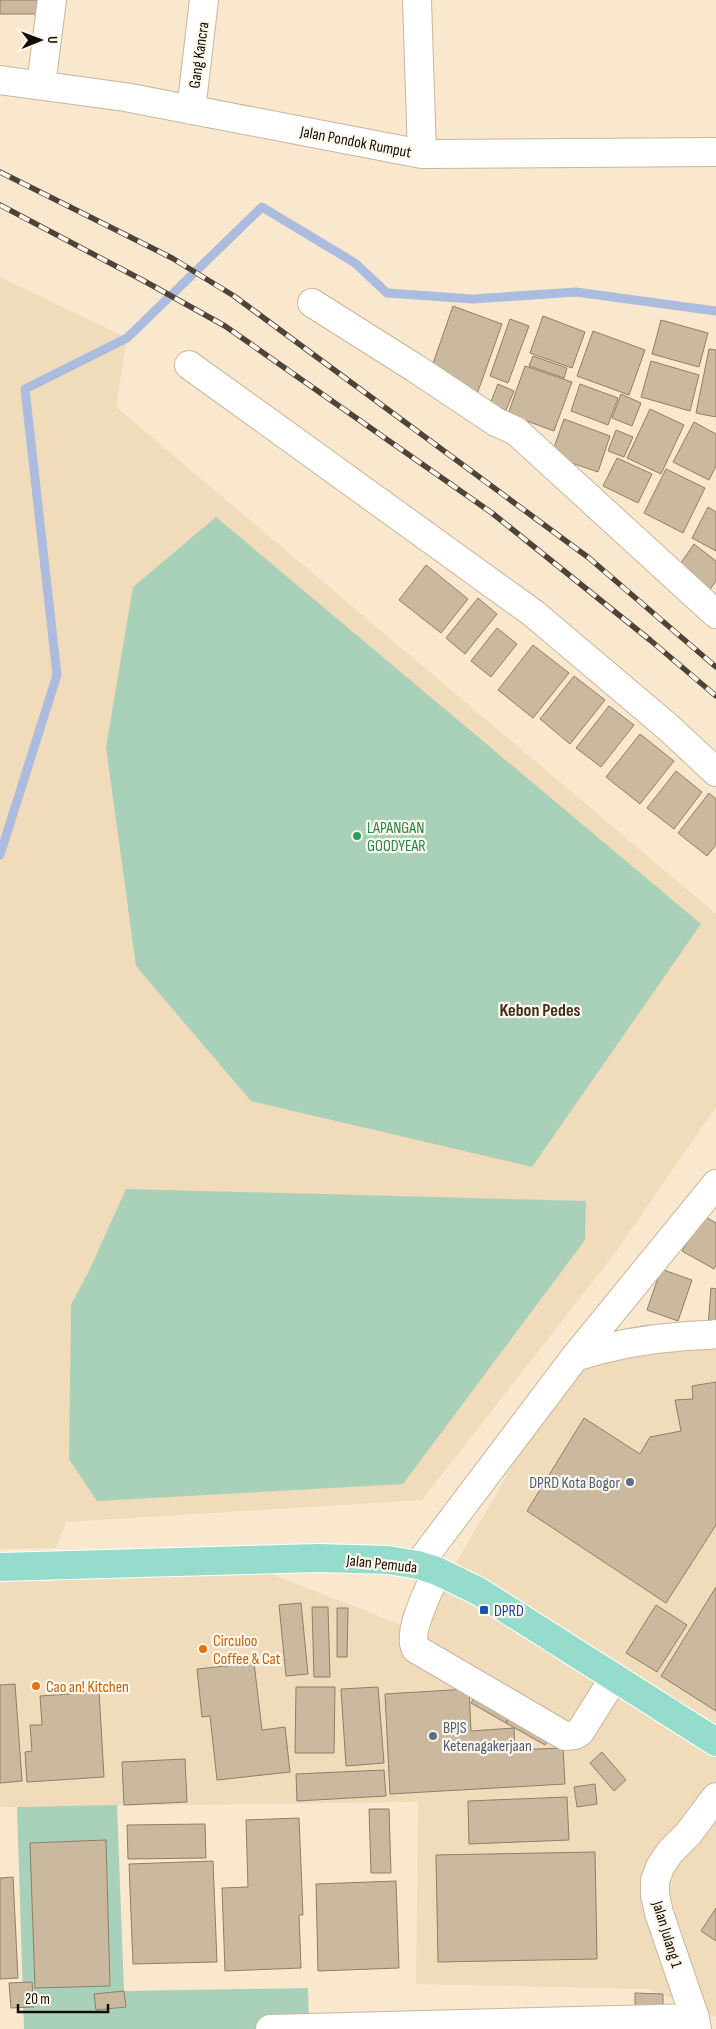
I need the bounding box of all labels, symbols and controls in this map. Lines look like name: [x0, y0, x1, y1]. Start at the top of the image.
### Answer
north arrow: [15, 15, 65, 65]
street label: Gang Kancra: [185, 21, 214, 90]
text: U: [44, 36, 61, 44]
street label: Jalan Pondok Rumput: [298, 122, 413, 163]
place label: LAPANGAN GOODYEAR: [367, 819, 426, 856]
marker: LAPANGAN GOODYEAR: [351, 830, 363, 842]
district label: Kebon Pedes: [500, 1000, 581, 1021]
place label: DPRD Kota Bogor: [529, 1474, 620, 1493]
marker: DPRD Kota Bogor: [624, 1476, 636, 1488]
street label: Jalan Pemuda: [345, 1551, 418, 1578]
place label: DPRD: [494, 1602, 524, 1621]
marker: DPRD: [478, 1604, 490, 1616]
place label: Circuloo Coffee & Cat: [213, 1632, 281, 1669]
marker: Circuloo Coffee & Cat: [197, 1643, 209, 1655]
place label: Cao an! Kitchen: [46, 1678, 129, 1697]
marker: Cao an! Kitchen: [30, 1680, 42, 1692]
place label: BPJS Ketenagakerjaan: [443, 1719, 532, 1756]
marker: BPJS Ketenagakerjaan: [427, 1730, 439, 1742]
street label: Jalan Julang 1: [647, 1898, 686, 1970]
scale bar: [18, 1982, 108, 2014]
text: 20 m: [25, 1990, 50, 2009]

